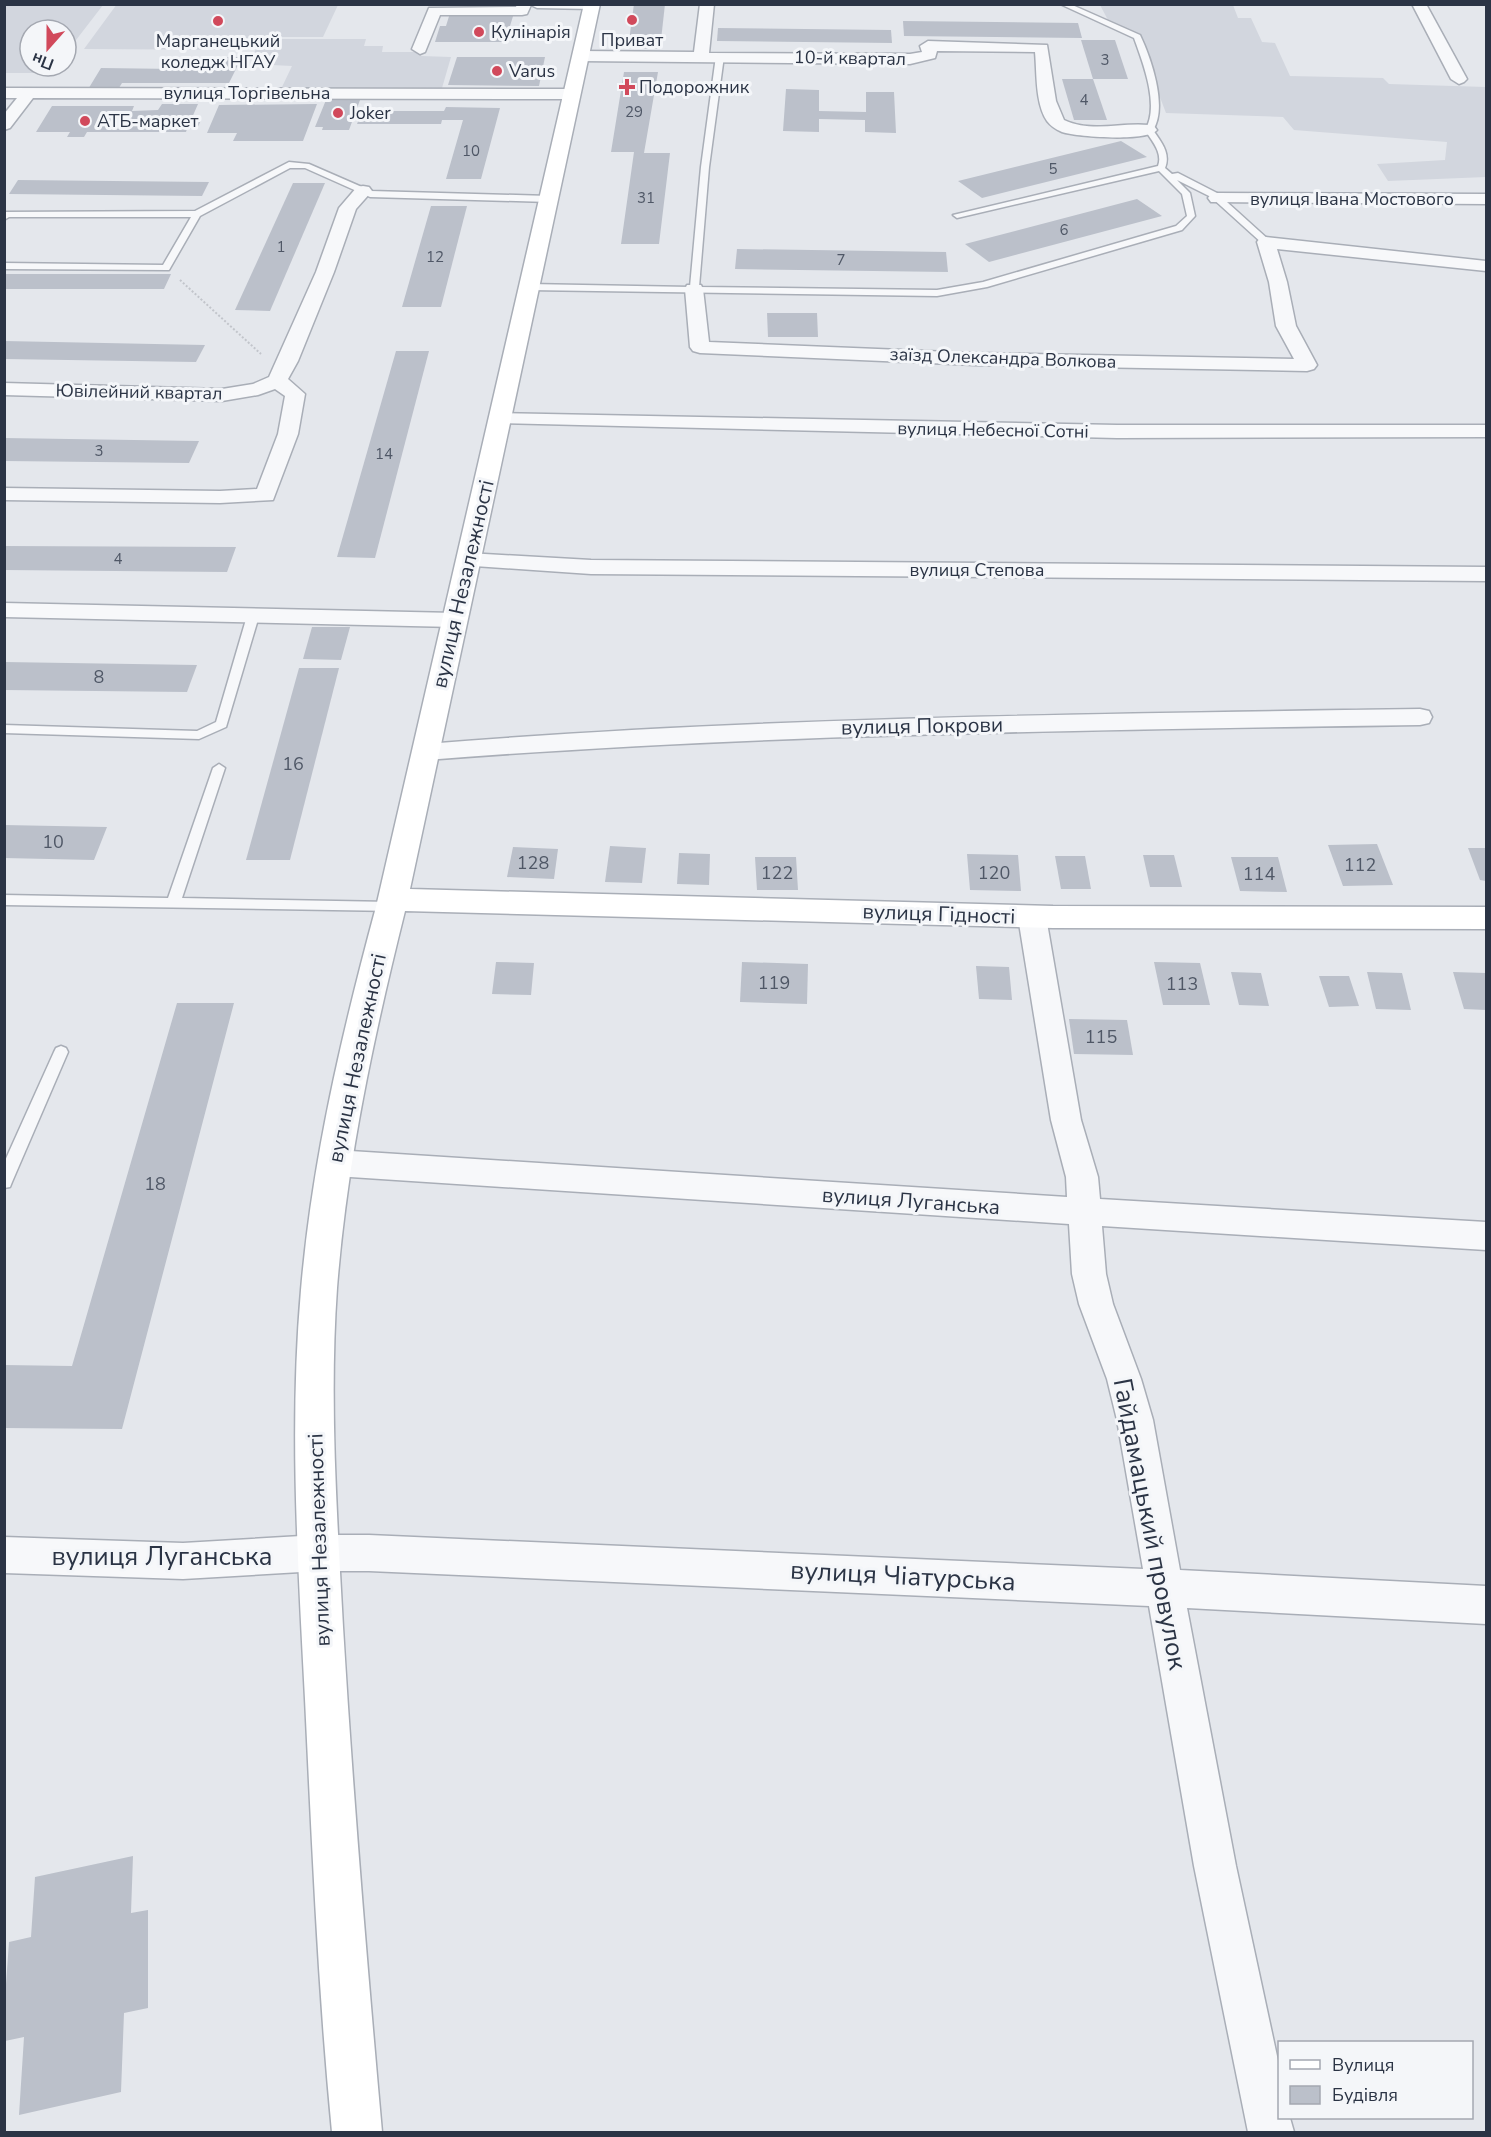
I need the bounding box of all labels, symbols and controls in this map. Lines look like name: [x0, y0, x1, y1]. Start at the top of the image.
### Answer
marker: Приват: [625, 13, 639, 27]
marker: Марганецький коледж НГАУ: [211, 14, 225, 28]
north arrow: [18, 18, 78, 78]
place label: Кулінарія: [491, 20, 571, 44]
marker: Кулінарія: [472, 25, 486, 39]
place label: Приват: [601, 28, 663, 52]
place label: Марганецький коледж НГАУ: [156, 29, 280, 74]
street label: 10-й квартал: [794, 45, 906, 71]
text: Пн: [29, 47, 57, 75]
house number: 3: [1100, 50, 1110, 70]
place label: Varus: [508, 59, 555, 83]
marker: Varus: [490, 64, 504, 78]
place label: Подорожник: [639, 75, 750, 99]
marker: Подорожник: [620, 80, 634, 94]
street label: вулиця Торгівельна: [163, 81, 331, 105]
house number: 4: [1079, 90, 1089, 110]
place label: Joker: [349, 101, 391, 125]
house number: 29: [625, 102, 643, 122]
marker: Joker: [331, 106, 345, 120]
place label: АТБ-маркет: [97, 109, 198, 133]
marker: АТБ-маркет: [78, 114, 92, 128]
house number: 10: [462, 141, 480, 161]
house number: 5: [1048, 159, 1058, 179]
street label: вулиця Івана Мостового: [1250, 187, 1454, 211]
house number: 31: [637, 188, 655, 208]
house number: 6: [1059, 220, 1069, 240]
house number: 1: [276, 237, 286, 257]
house number: 12: [426, 247, 444, 267]
house number: 7: [836, 250, 846, 270]
street label: заїзд Олександра Волкова: [889, 342, 1117, 374]
street label: Ювілейний квартал: [55, 379, 223, 405]
street label: вулиця Небесної Сотні: [897, 416, 1089, 444]
house number: 3: [94, 441, 104, 461]
house number: 14: [375, 444, 393, 464]
street label: вулиця Незалежності: [425, 477, 501, 691]
house number: 4: [113, 549, 123, 569]
street label: вулиця Степова: [910, 558, 1044, 582]
house number: 8: [94, 665, 104, 689]
street label: вулиця Покрови: [841, 711, 1003, 741]
house number: 16: [282, 752, 304, 776]
house number: 10: [42, 830, 64, 854]
house number: 128: [517, 851, 549, 875]
house number: 112: [1344, 853, 1376, 877]
house number: 122: [761, 861, 793, 885]
house number: 120: [978, 861, 1010, 885]
house number: 114: [1243, 862, 1275, 886]
street label: вулиця Гідності: [862, 897, 1016, 931]
street label: вулиця Незалежності: [321, 951, 393, 1165]
house number: 119: [758, 971, 790, 995]
house number: 113: [1166, 972, 1198, 996]
house number: 115: [1085, 1025, 1117, 1049]
house number: 18: [144, 1172, 166, 1196]
street label: вулиця Луганська: [821, 1181, 1001, 1221]
street label: Гайдамацький провулок: [1105, 1375, 1196, 1673]
street label: вулиця Незалежності: [301, 1433, 337, 1647]
street label: вулиця Луганська: [52, 1539, 272, 1574]
street label: вулиця Чіатурська: [789, 1553, 1017, 1599]
legend: [1278, 2041, 1473, 2119]
text: Вулиця: [1332, 2053, 1394, 2077]
text: Будівля: [1332, 2083, 1398, 2107]

